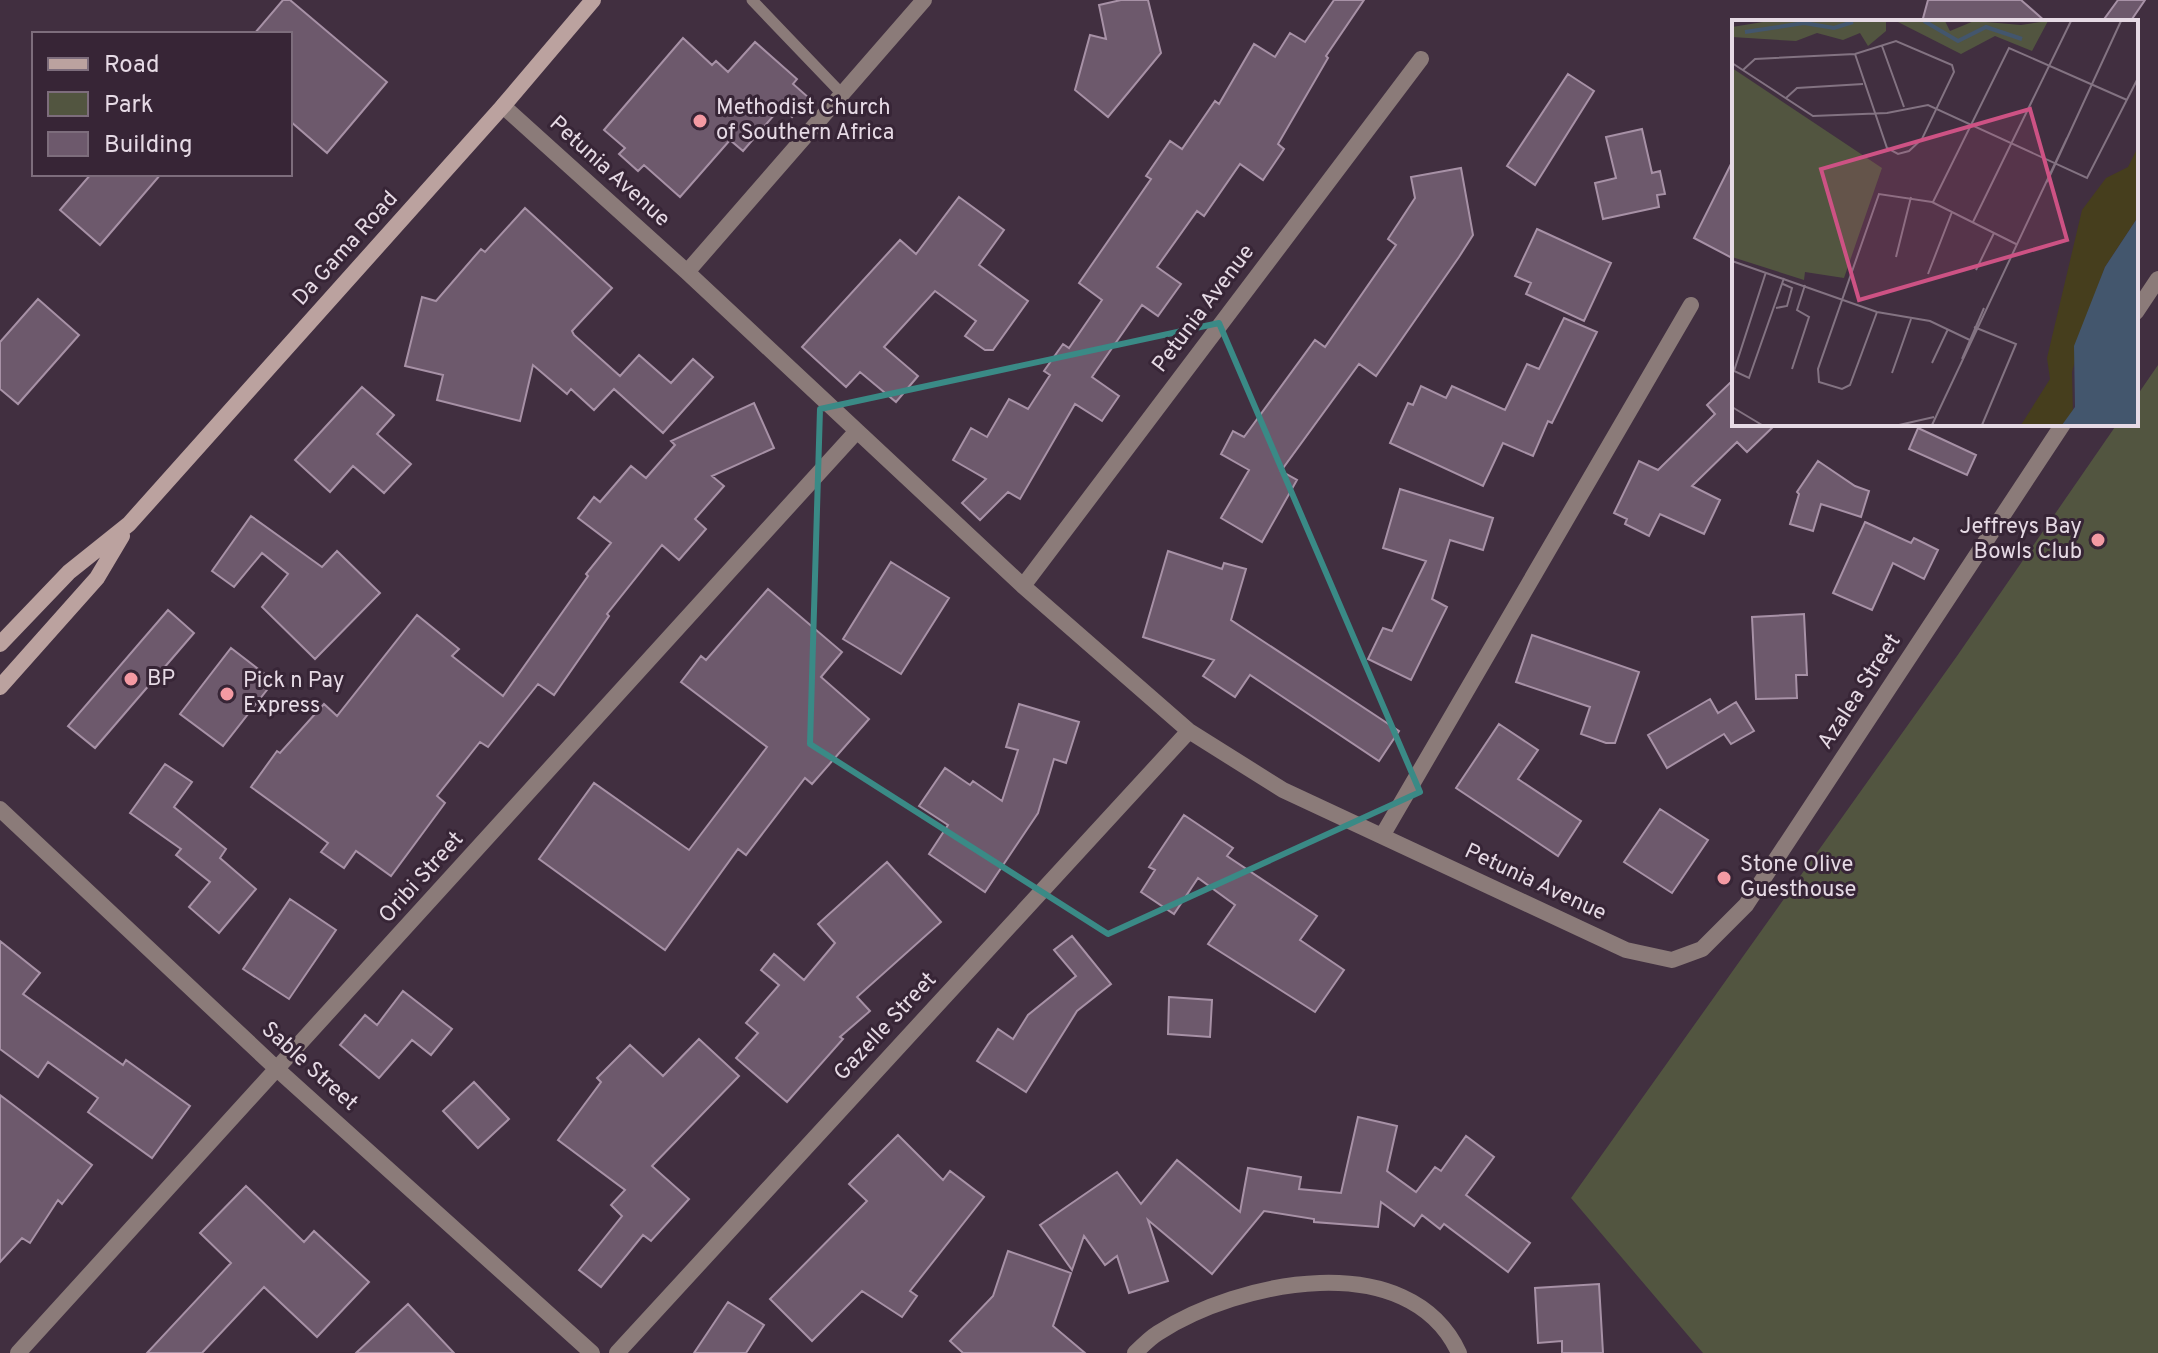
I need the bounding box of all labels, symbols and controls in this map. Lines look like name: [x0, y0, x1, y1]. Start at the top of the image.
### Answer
inset map: [1732, 20, 2138, 426]
legend: [32, 32, 292, 176]
text: Road: [104, 51, 160, 81]
text: Park: [104, 91, 154, 121]
place label: Methodist Church of Southern Africa: [716, 95, 894, 147]
street label: Petunia Avenue: [543, 111, 675, 233]
marker: Methodist Church of Southern Africa: [691, 112, 709, 130]
text: Building: [104, 131, 193, 161]
street label: Da Gama Road: [288, 186, 404, 312]
street label: Petunia Avenue: [1147, 240, 1261, 378]
place label: Jeffreys Bay Bowls Club: [1959, 514, 2082, 566]
marker: Jeffreys Bay Bowls Club: [2089, 531, 2107, 549]
street label: Azalea Street: [1813, 629, 1907, 755]
place label: BP: [147, 666, 175, 693]
place label: Pick n Pay Express: [243, 668, 344, 720]
marker: BP: [122, 670, 140, 688]
marker: Pick n Pay Express: [218, 685, 236, 703]
street label: Oribi Street: [374, 827, 470, 929]
street label: Petunia Avenue: [1460, 838, 1610, 928]
place label: Stone Olive Guesthouse: [1740, 852, 1856, 904]
marker: Stone Olive Guesthouse: [1715, 869, 1733, 887]
street label: Gazelle Street: [829, 967, 943, 1087]
street label: Sable Street: [255, 1017, 363, 1117]

